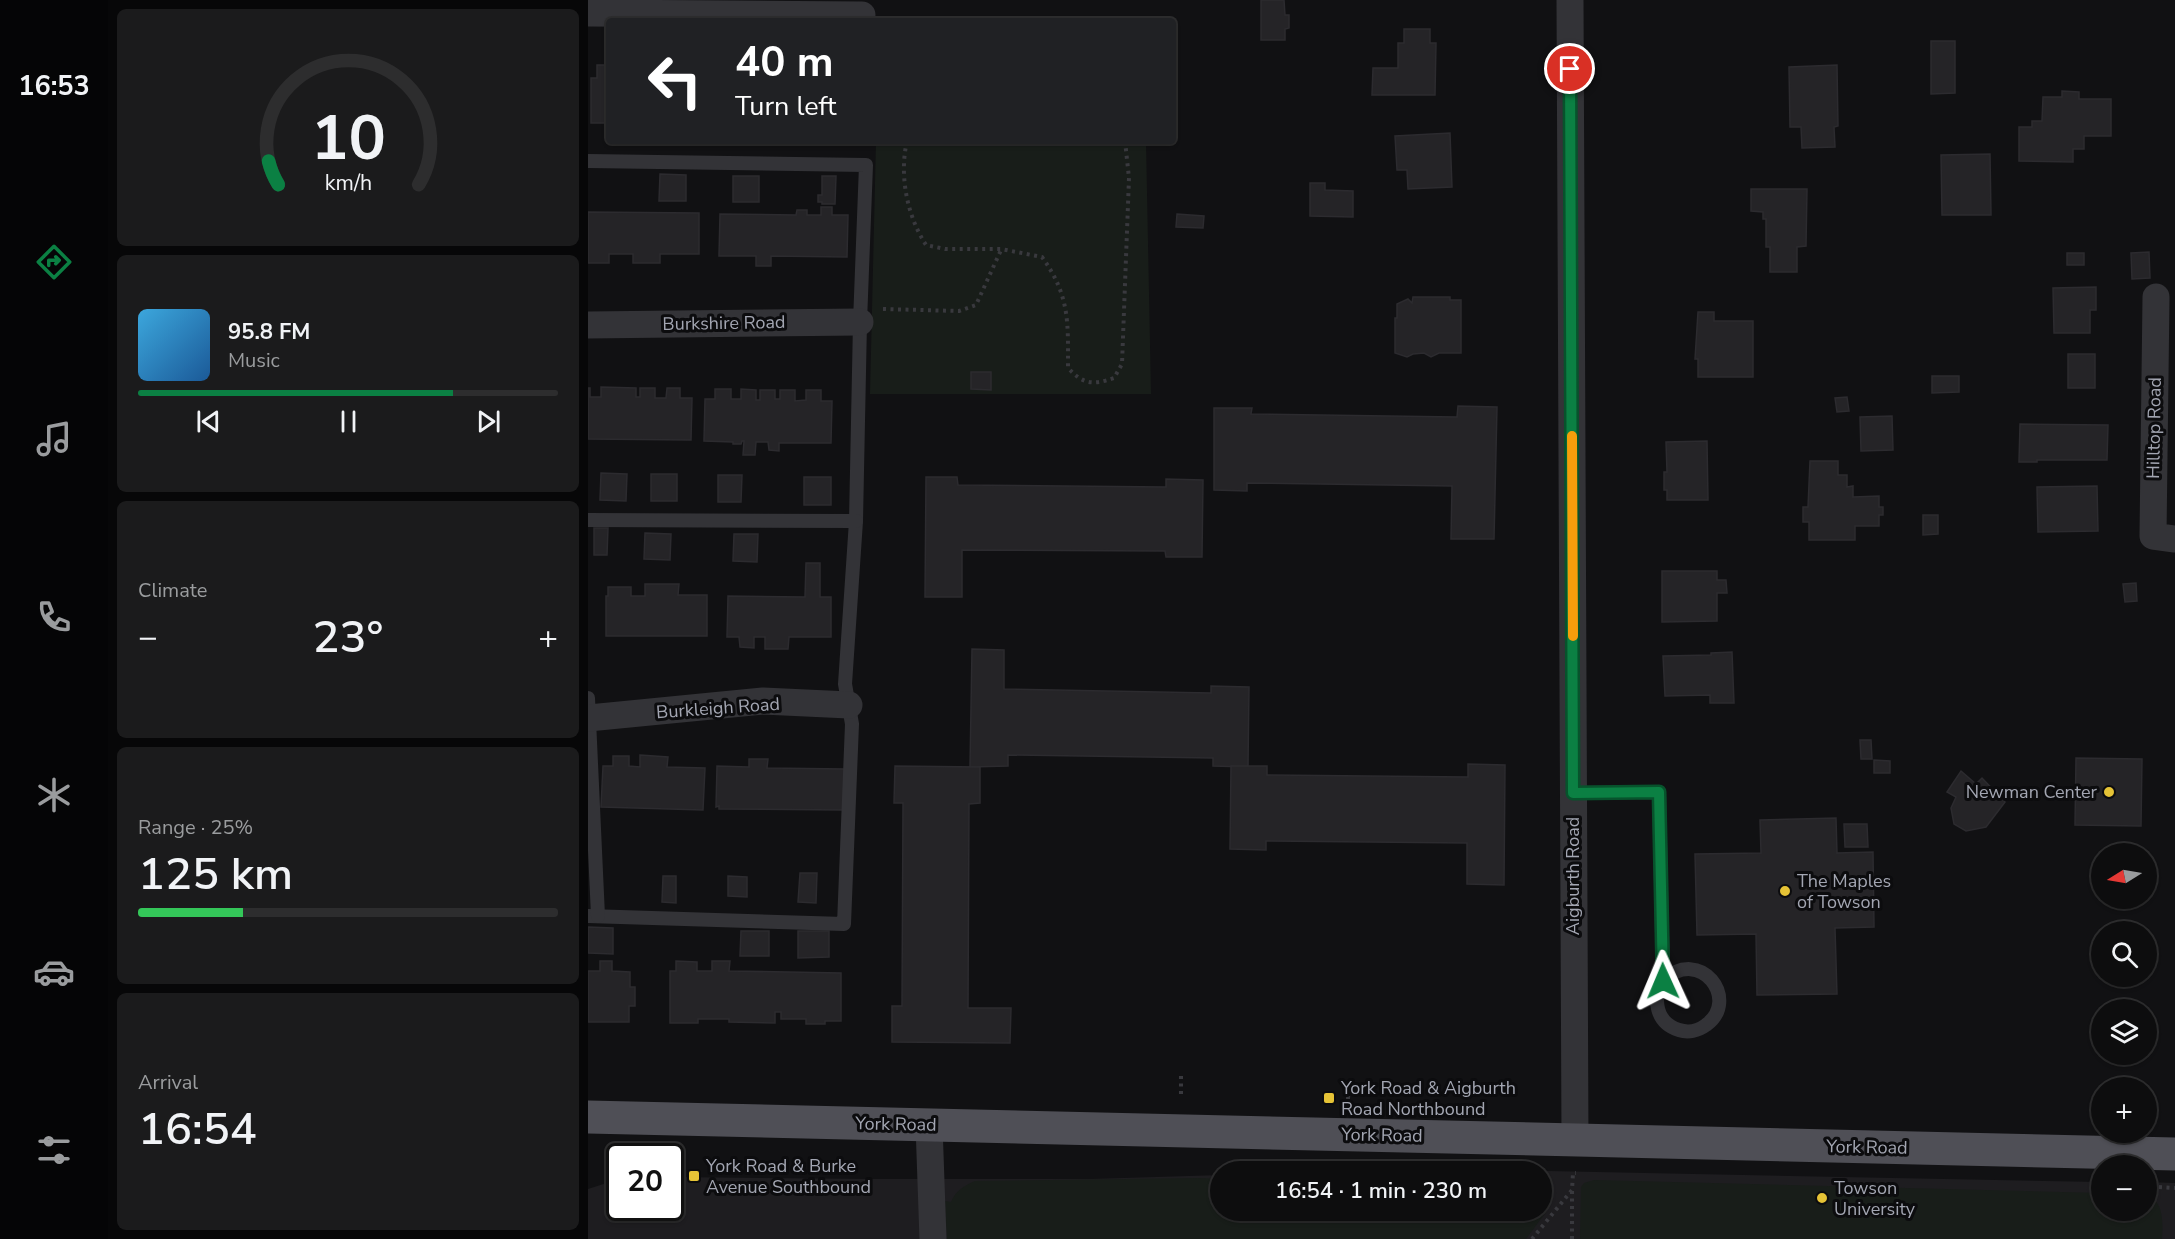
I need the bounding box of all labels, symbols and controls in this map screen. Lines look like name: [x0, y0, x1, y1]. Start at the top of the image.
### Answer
text: 40 m: [735, 34, 834, 91]
icon: left: [636, 42, 714, 120]
pin: [1544, 43, 1595, 94]
icon: arrive: [1553, 52, 1586, 85]
text: 16:53: [18, 68, 90, 105]
text: Turn left: [735, 88, 836, 125]
text: 10: [311, 96, 385, 181]
text: km/h: [324, 168, 372, 198]
icon: directions: [33, 241, 75, 283]
street label: Burkshire Road: [662, 310, 786, 336]
text: 95.8 FM: [228, 317, 310, 347]
text: Music: [228, 347, 280, 374]
street label: Hilltop Road: [2141, 377, 2167, 479]
icon: previous: [192, 405, 225, 438]
icon: pause: [332, 405, 365, 438]
icon: next: [472, 405, 505, 438]
icon: music: [33, 418, 75, 460]
text: Climate: [138, 577, 207, 604]
icon: phone: [33, 596, 75, 638]
text: 23°: [313, 607, 383, 668]
text: −: [138, 615, 158, 660]
text: +: [538, 615, 558, 660]
street label: Burkleigh Road: [655, 692, 781, 724]
icon: climate: [33, 774, 75, 816]
place label: Newman Center: [1966, 780, 2098, 804]
marker: Newman Center: [2102, 785, 2116, 799]
text: Range · 25%: [138, 814, 253, 841]
street label: Aigburth Road: [1561, 817, 1585, 935]
north arrow: [2091, 843, 2157, 909]
map controls: [2091, 843, 2157, 1221]
text: 125 km: [138, 844, 293, 905]
place label: The Maples of Towson: [1797, 869, 1891, 914]
marker: The Maples of Towson: [1778, 884, 1792, 898]
button: search: [2091, 921, 2157, 987]
position arrow: [1631, 949, 1695, 1013]
icon: car: [33, 951, 75, 993]
button: layers: [2091, 999, 2157, 1065]
text: Arrival: [138, 1069, 198, 1096]
place label: York Road & Aigburth Road Northbound: [1340, 1076, 1516, 1121]
button: +: [2091, 1077, 2157, 1143]
marker: York Road & Aigburth Road Northbound: [1322, 1091, 1336, 1105]
text: 16:54: [138, 1099, 257, 1160]
street label: York Road: [854, 1111, 937, 1137]
street label: York Road: [1340, 1122, 1423, 1148]
icon: filters: [33, 1129, 75, 1171]
street label: York Road: [1825, 1134, 1908, 1160]
speed limit sign: 20: [606, 1143, 684, 1221]
place label: York Road & Burke Avenue Southbound: [705, 1154, 871, 1199]
button: −: [2091, 1155, 2157, 1221]
marker: York Road & Burke Avenue Southbound: [687, 1169, 701, 1183]
text: 16:54 · 1 min · 230 m: [1275, 1176, 1487, 1206]
place label: Towson University: [1834, 1176, 1916, 1221]
marker: Towson University: [1815, 1191, 1829, 1205]

